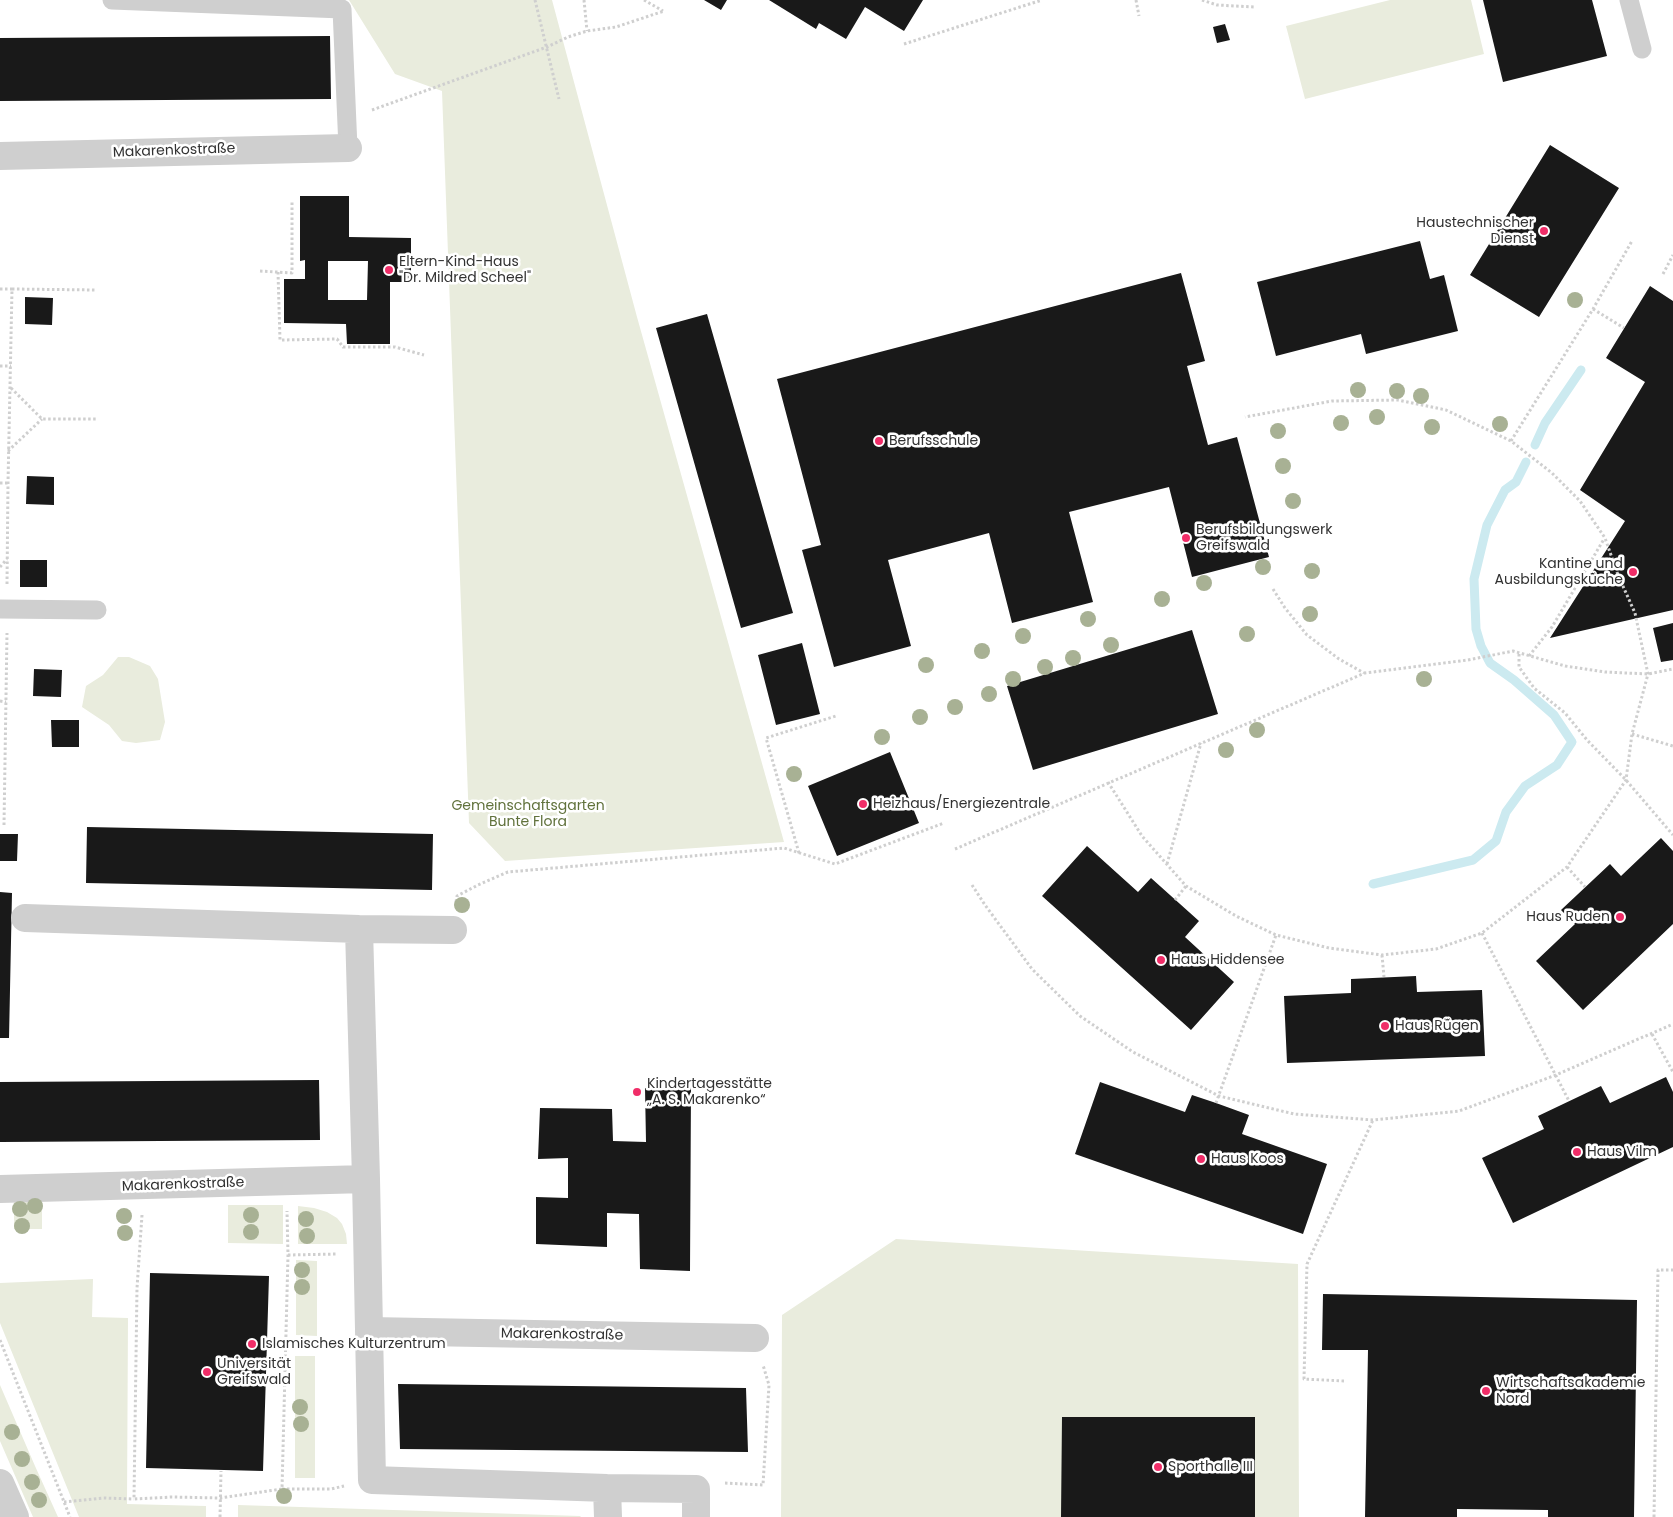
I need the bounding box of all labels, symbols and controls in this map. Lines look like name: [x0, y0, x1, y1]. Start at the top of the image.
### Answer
street label: Makarenkostraße: [112, 140, 236, 162]
place label: Haustechnischer Dienst: [1416, 215, 1534, 248]
marker: Haustechnischer Dienst: [1538, 225, 1550, 237]
place label: Eltern-Kind-Haus "Dr. Mildred Scheel": [399, 254, 531, 286]
marker: Eltern-Kind-Haus "Dr. Mildred Scheel": [383, 264, 395, 276]
place label: Berufsschule: [889, 433, 978, 449]
marker: Berufsschule: [873, 435, 885, 447]
place label: Berufsbildungswerk Greifswald: [1196, 522, 1332, 554]
marker: Berufsbildungswerk Greifswald: [1180, 532, 1192, 544]
place label: Kantine und Ausbildungsküche: [1494, 556, 1623, 588]
marker: Kantine und Ausbildungsküche: [1627, 566, 1639, 578]
place label: Heizhaus/Energiezentrale: [873, 796, 1050, 812]
park label: Gemeinschaftsgarten Bunte Flora: [451, 798, 605, 830]
marker: Heizhaus/Energiezentrale: [857, 798, 869, 810]
place label: Haus Ruden: [1526, 909, 1610, 925]
marker: Haus Ruden: [1614, 911, 1626, 923]
place label: Haus Hiddensee: [1171, 952, 1285, 968]
marker: Haus Hiddensee: [1155, 954, 1167, 966]
place label: Haus Rügen: [1395, 1018, 1479, 1034]
marker: Haus Rügen: [1379, 1020, 1391, 1032]
place label: Kindertagesstätte „A. S. Makarenko“: [647, 1076, 772, 1108]
marker: Kindertagesstätte „A. S. Makarenko“: [631, 1086, 643, 1098]
place label: Haus Vilm: [1587, 1144, 1657, 1160]
marker: Haus Vilm: [1571, 1146, 1583, 1158]
place label: Haus Koos: [1211, 1151, 1284, 1167]
marker: Haus Koos: [1195, 1153, 1207, 1165]
street label: Makarenkostraße: [121, 1174, 245, 1196]
street label: Makarenkostraße: [501, 1326, 623, 1344]
place label: Islamisches Kulturzentrum: [262, 1336, 446, 1352]
marker: Islamisches Kulturzentrum: [246, 1338, 258, 1350]
place label: Universität Greifswald: [217, 1356, 291, 1388]
marker: Universität Greifswald: [201, 1366, 213, 1378]
place label: Wirtschaftsakademie Nord: [1496, 1375, 1645, 1408]
marker: Wirtschaftsakademie Nord: [1480, 1385, 1492, 1397]
place label: Sporthalle III: [1168, 1459, 1253, 1475]
marker: Sporthalle III: [1152, 1461, 1164, 1473]

